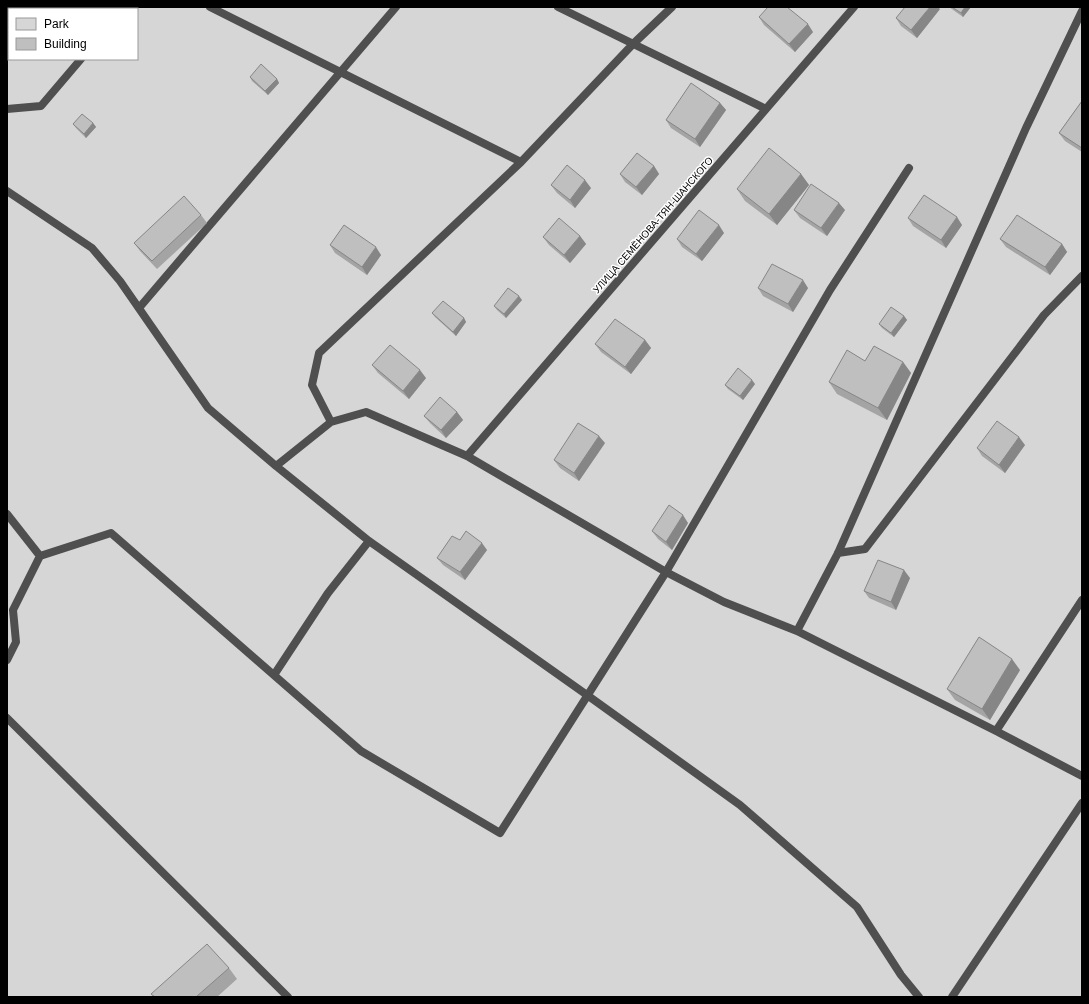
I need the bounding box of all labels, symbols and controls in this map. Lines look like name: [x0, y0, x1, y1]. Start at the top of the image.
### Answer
legend: [8, 8, 138, 60]
text: Park: [44, 17, 70, 31]
text: Building: [44, 37, 87, 51]
street label: УЛИЦА СЕМЁНОВА-ТЯН-ШАНСКОГО: [591, 154, 715, 295]

